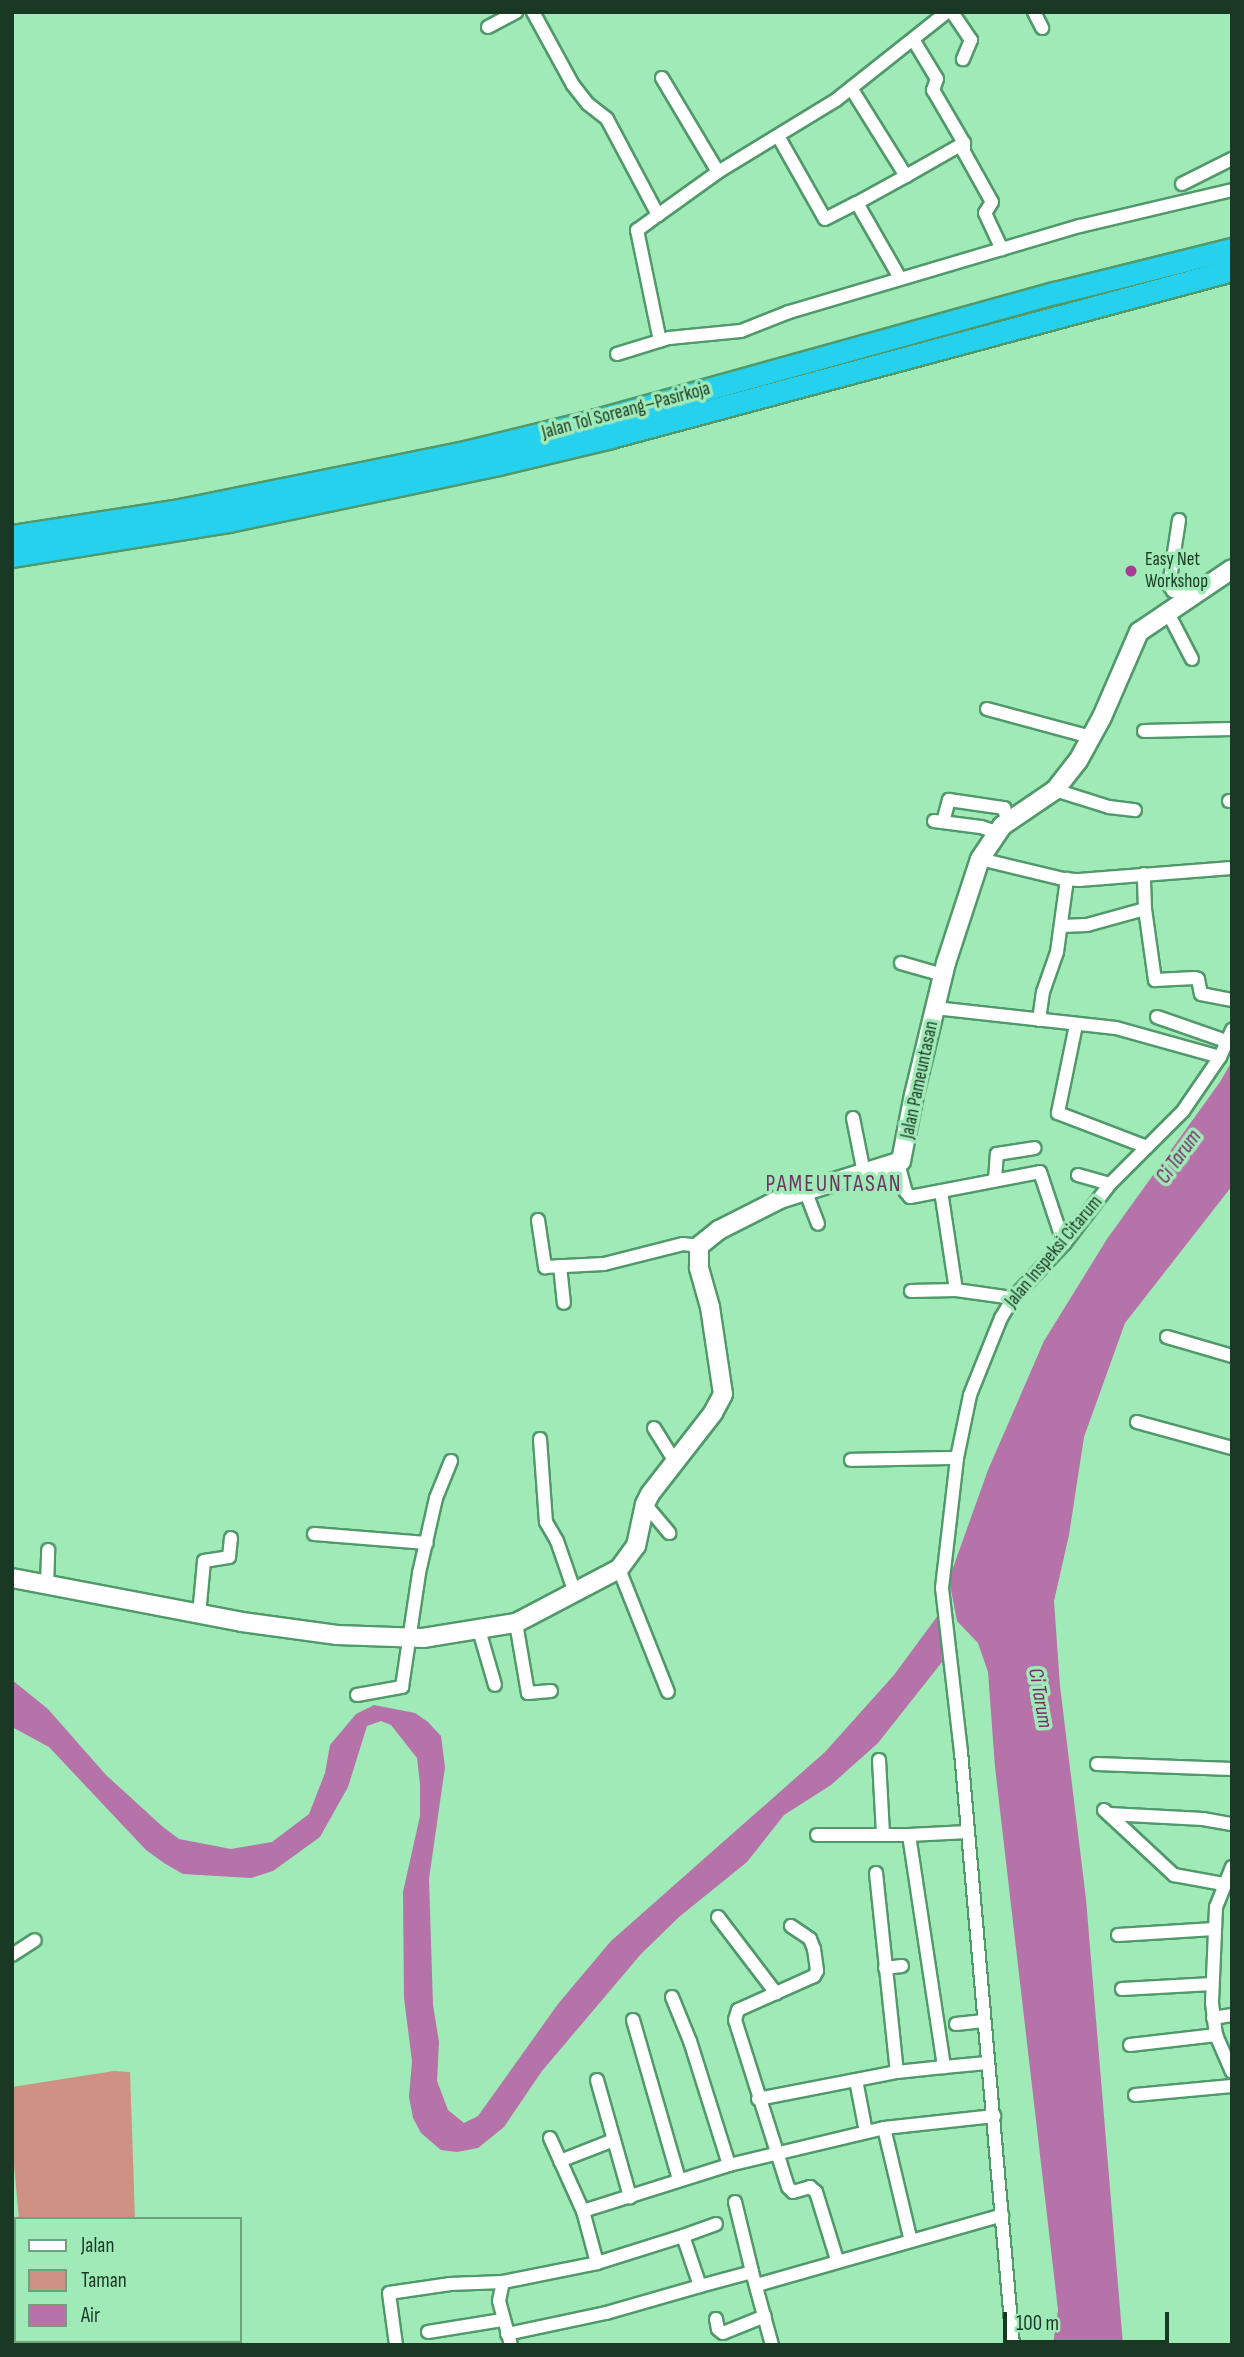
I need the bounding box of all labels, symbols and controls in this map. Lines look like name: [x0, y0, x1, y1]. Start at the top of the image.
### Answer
street label: Jalan Tol Soreang–Pasirkoja: [539, 378, 713, 444]
place label: Easy Net Workshop: [1145, 549, 1208, 593]
marker: Easy Net Workshop: [1123, 563, 1139, 579]
street label: Jalan Pameuntasan: [896, 1019, 944, 1141]
water label: Ci Tarum: [1151, 1125, 1207, 1189]
district label: PAMEUNTASAN: [767, 1170, 901, 1198]
street label: Jalan Inspeksi Citarum: [1001, 1191, 1107, 1313]
water label: Ci Tarum: [1022, 1666, 1058, 1730]
legend: [14, 2217, 242, 2343]
text: Jalan: [81, 2233, 114, 2258]
text: Taman: [81, 2268, 127, 2293]
scale bar: [1006, 2298, 1172, 2342]
text: Air: [81, 2303, 100, 2328]
text: 100 m: [1016, 2311, 1059, 2336]

